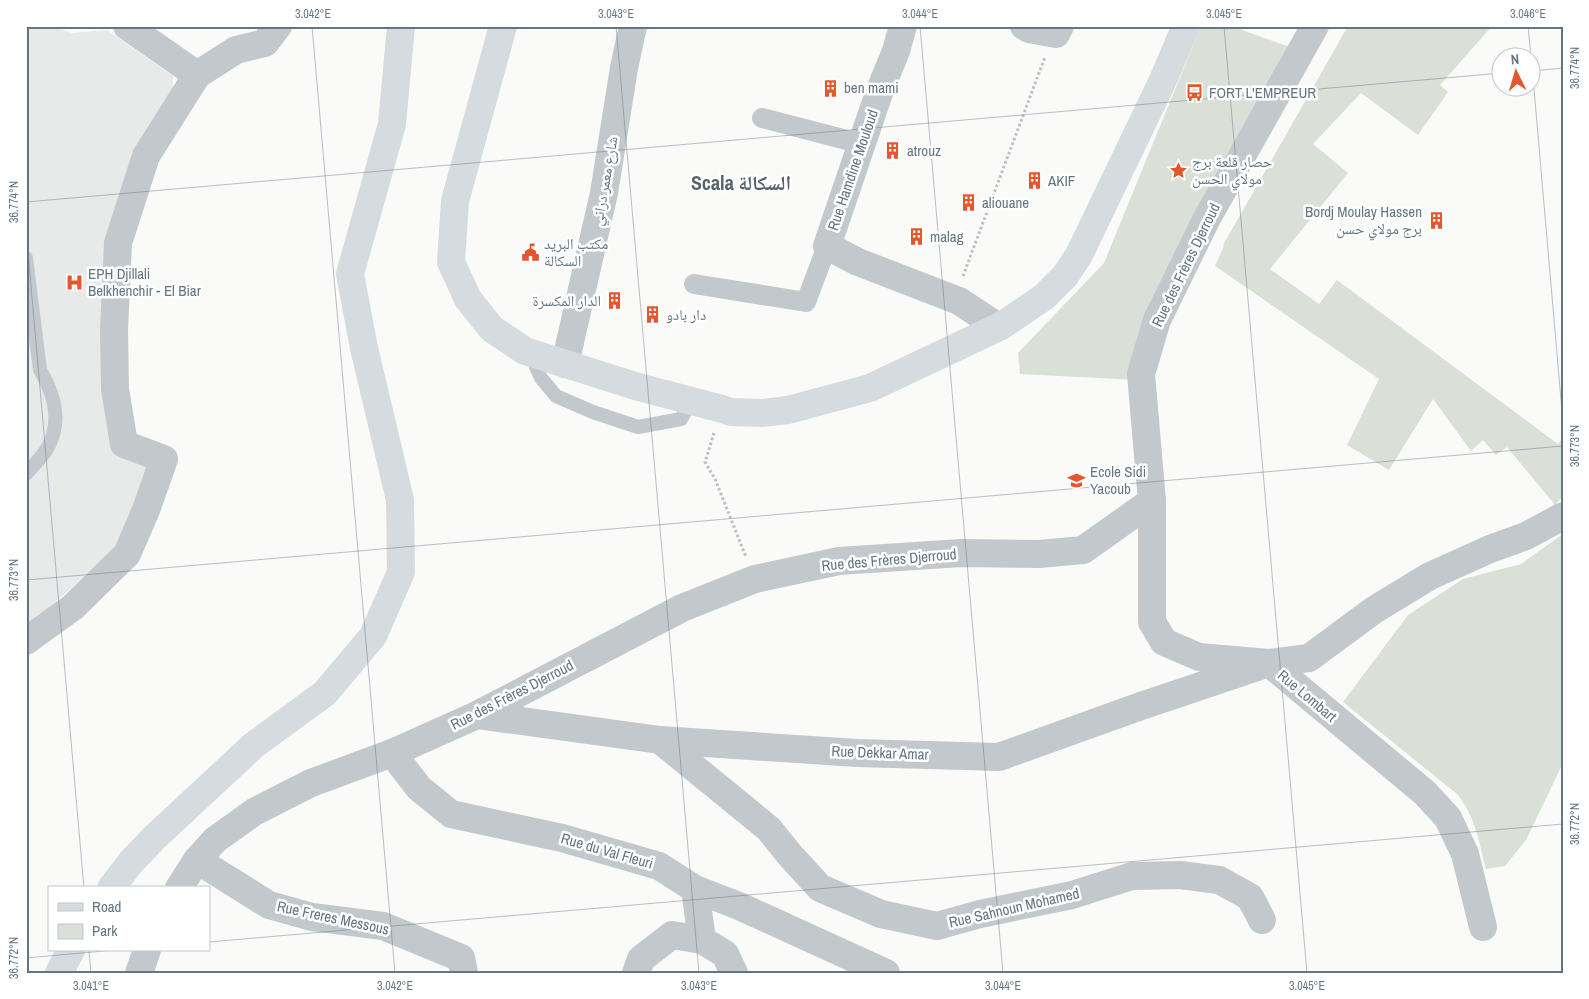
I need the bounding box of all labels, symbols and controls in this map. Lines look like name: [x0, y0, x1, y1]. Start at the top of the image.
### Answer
text: 3.042°E: [295, 6, 331, 22]
text: 3.043°E: [598, 6, 634, 22]
text: 3.044°E: [902, 6, 938, 22]
text: 3.045°E: [1206, 6, 1242, 22]
text: 3.046°E: [1510, 6, 1546, 22]
text: 36.774°N: [1567, 47, 1583, 89]
north arrow: [1492, 48, 1542, 98]
text: N: [1510, 50, 1520, 68]
place label: ben mami: [844, 77, 899, 98]
building icon: ben mami: [820, 78, 840, 98]
place label: FORT L'EMPREUR: [1209, 82, 1316, 103]
bus stop icon: FORT L'EMPREUR: [1185, 83, 1205, 103]
street label: Rue Hamdine Mouloud: [822, 107, 883, 233]
street label: شارع معمر دراني: [586, 134, 625, 228]
place label: atrouz: [907, 140, 941, 161]
building icon: atrouz: [883, 141, 903, 161]
place label: حصار قلعة برج مولاي الحسن: [1192, 151, 1273, 191]
place icon: حصار قلعة برج مولاي الحسن: [1168, 161, 1188, 181]
district label: Scala السكالة: [691, 169, 791, 196]
place label: AKIF: [1047, 170, 1075, 191]
building icon: AKIF: [1024, 171, 1044, 191]
text: 36.774°N: [6, 181, 22, 223]
place label: aliouane: [982, 192, 1029, 213]
building icon: aliouane: [958, 193, 978, 213]
street label: Rue des Frères Djerroud: [1146, 199, 1225, 330]
place label: Bordj Moulay Hassen برج مولاي حسن: [1305, 201, 1422, 241]
building icon: Bordj Moulay Hassen برج مولاي حسن: [1426, 211, 1446, 231]
place label: malag: [930, 226, 964, 247]
building icon: malag: [906, 227, 926, 247]
place label: مكتب البريد السكالة: [544, 233, 608, 271]
public building icon: مكتب البريد السكالة: [520, 243, 540, 263]
place label: EPH Djillali Belkhenchir - El Biar: [88, 263, 201, 301]
hospital icon: EPH Djillali Belkhenchir - El Biar: [64, 273, 84, 293]
place label: الدار المكسرة: [532, 290, 601, 311]
building icon: الدار المكسرة: [605, 291, 625, 311]
place label: دار بادو: [666, 304, 706, 325]
building icon: دار بادو: [642, 305, 662, 325]
text: 36.773°N: [1567, 425, 1583, 467]
place label: Ecole Sidi Yacoub: [1090, 461, 1146, 499]
school or university icon: Ecole Sidi Yacoub: [1066, 471, 1086, 491]
street label: Rue des Frères Djerroud: [821, 543, 957, 576]
text: 36.773°N: [6, 559, 22, 601]
street label: Rue des Frères Djerroud: [447, 654, 577, 735]
street label: Rue Lombart: [1273, 665, 1342, 727]
street label: Rue Dekkar Amar: [831, 740, 929, 765]
text: 36.772°N: [1567, 803, 1583, 845]
street label: Rue du Val Fleuri: [559, 827, 656, 874]
street label: Rue Sahnoun Mohamed: [947, 882, 1081, 933]
legend: [48, 886, 210, 952]
street label: Rue Freres Messous: [275, 895, 391, 940]
text: Road: [92, 896, 121, 917]
text: Park: [92, 920, 118, 941]
text: 36.772°N: [6, 937, 22, 979]
text: 3.041°E: [73, 978, 109, 994]
text: 3.042°E: [377, 978, 413, 994]
text: 3.043°E: [681, 978, 717, 994]
text: 3.044°E: [985, 978, 1021, 994]
text: 3.045°E: [1289, 978, 1325, 994]

